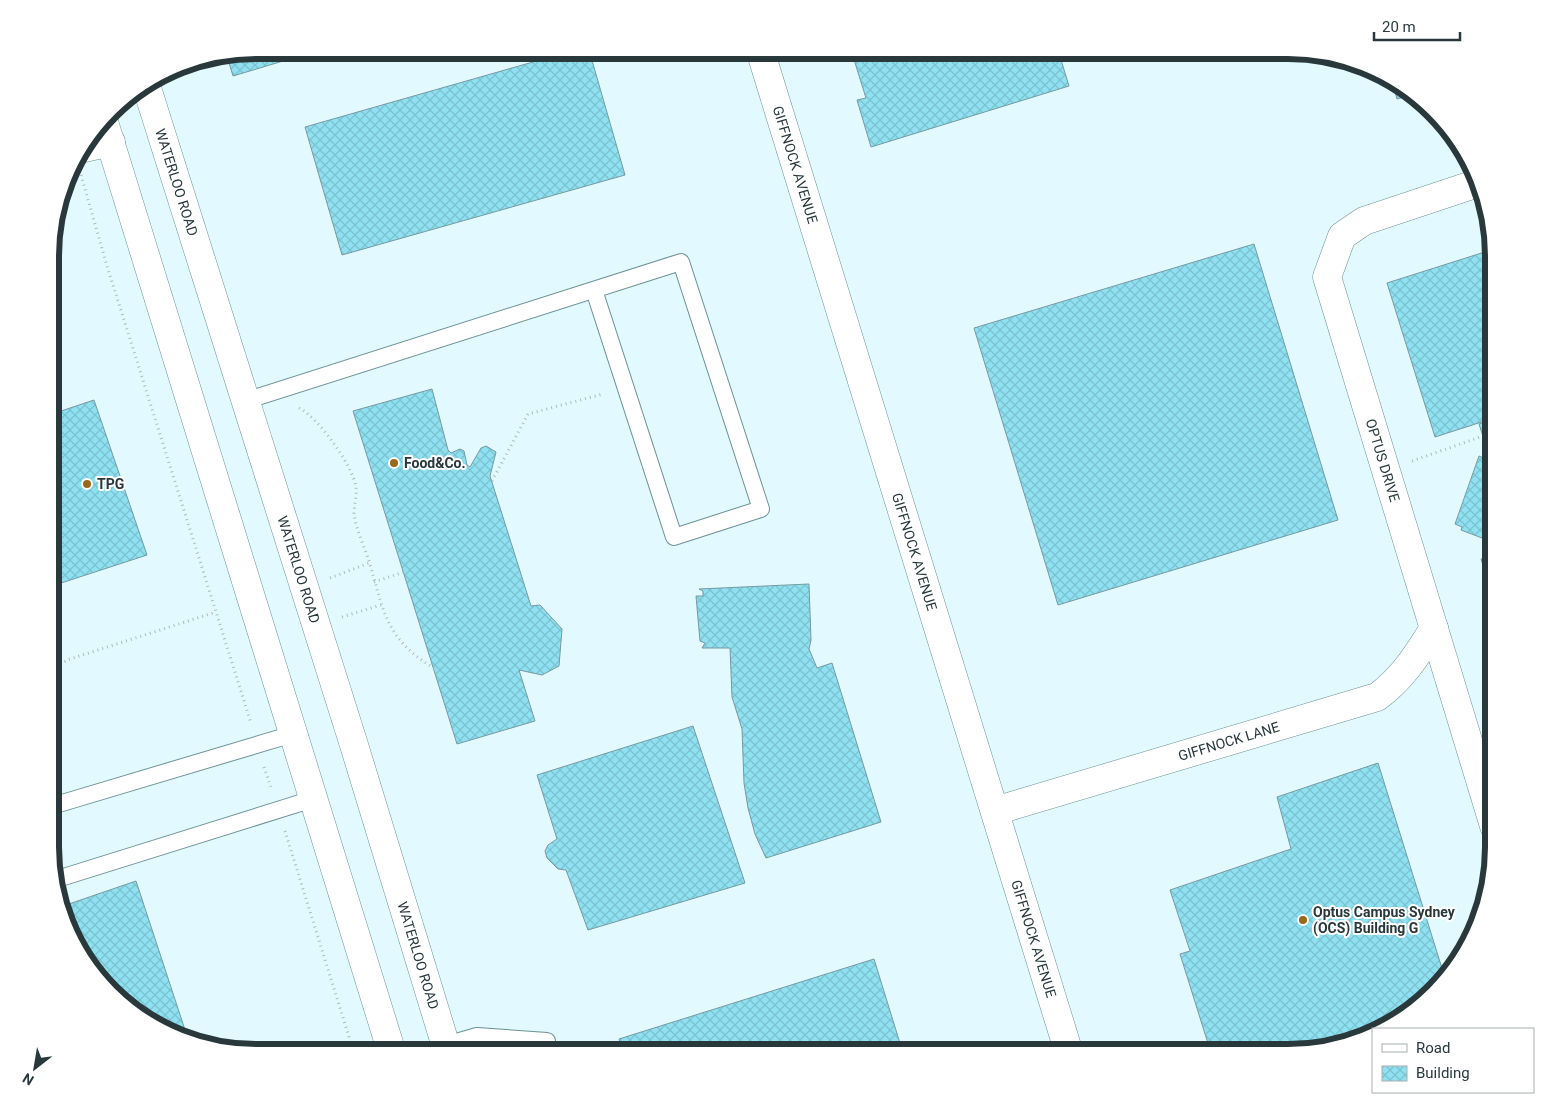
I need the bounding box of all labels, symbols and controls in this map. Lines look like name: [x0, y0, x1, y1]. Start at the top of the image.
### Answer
scale bar: [1374, 10, 1460, 42]
text: 20 m: [1382, 18, 1416, 36]
street label: GIFFNOCK AVENUE: [770, 104, 821, 226]
street label: WATERLOO ROAD: [152, 127, 201, 238]
street label: OPTUS DRIVE: [1363, 417, 1403, 504]
place label: Food&Co.: [404, 455, 466, 471]
marker: Food&Co.: [388, 457, 400, 469]
place label: TPG: [97, 476, 124, 492]
marker: TPG: [81, 478, 93, 490]
street label: GIFFNOCK AVENUE: [889, 491, 940, 613]
street label: WATERLOO ROAD: [274, 514, 323, 625]
street label: GIFFNOCK LANE: [1176, 719, 1281, 764]
street label: GIFFNOCK AVENUE: [1008, 878, 1059, 1000]
street label: WATERLOO ROAD: [394, 900, 442, 1011]
place label: Optus Campus Sydney (OCS) Building G: [1313, 904, 1456, 937]
marker: Optus Campus Sydney (OCS) Building G: [1297, 914, 1309, 926]
legend: [1372, 1028, 1534, 1093]
text: Road: [1416, 1039, 1450, 1057]
north arrow: [10, 1043, 60, 1093]
text: Building: [1416, 1064, 1470, 1082]
text: N: [20, 1070, 37, 1089]

